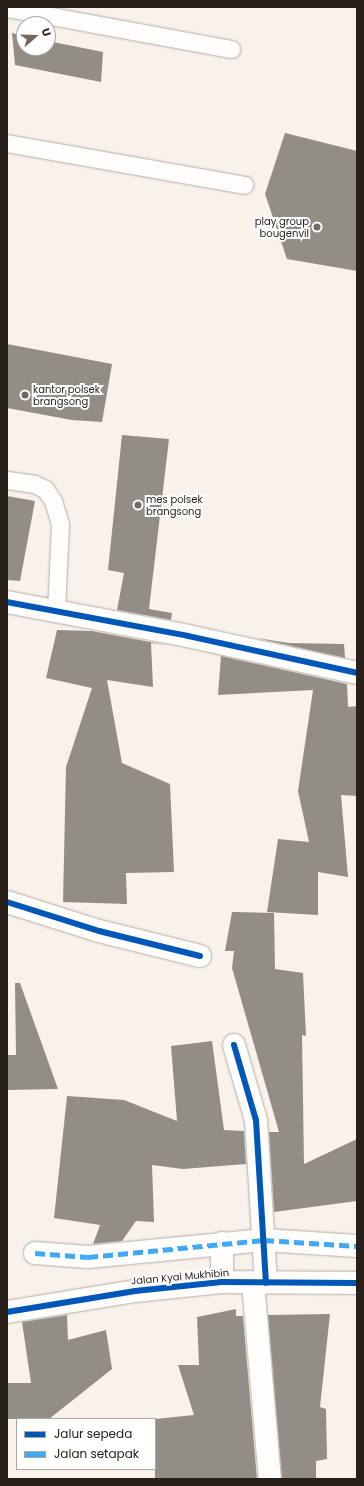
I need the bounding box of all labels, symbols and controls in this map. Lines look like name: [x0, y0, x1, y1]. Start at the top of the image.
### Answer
north arrow: [16, 16, 56, 56]
text: U: [37, 26, 55, 39]
place label: play group bougenvil: [255, 215, 309, 238]
marker: play group bougenvil: [312, 222, 322, 232]
place label: kantor polsek brangsong: [33, 383, 100, 406]
marker: kantor polsek brangsong: [20, 390, 30, 400]
place label: mes polsek brangsong: [146, 493, 203, 516]
marker: mes polsek brangsong: [133, 500, 143, 510]
street label: Jalan Kyai Mukhibin: [130, 1267, 230, 1287]
legend: [16, 1418, 156, 1470]
text: Jalur sepeda: [54, 1425, 132, 1442]
text: Jalan setapak: [54, 1445, 139, 1462]

